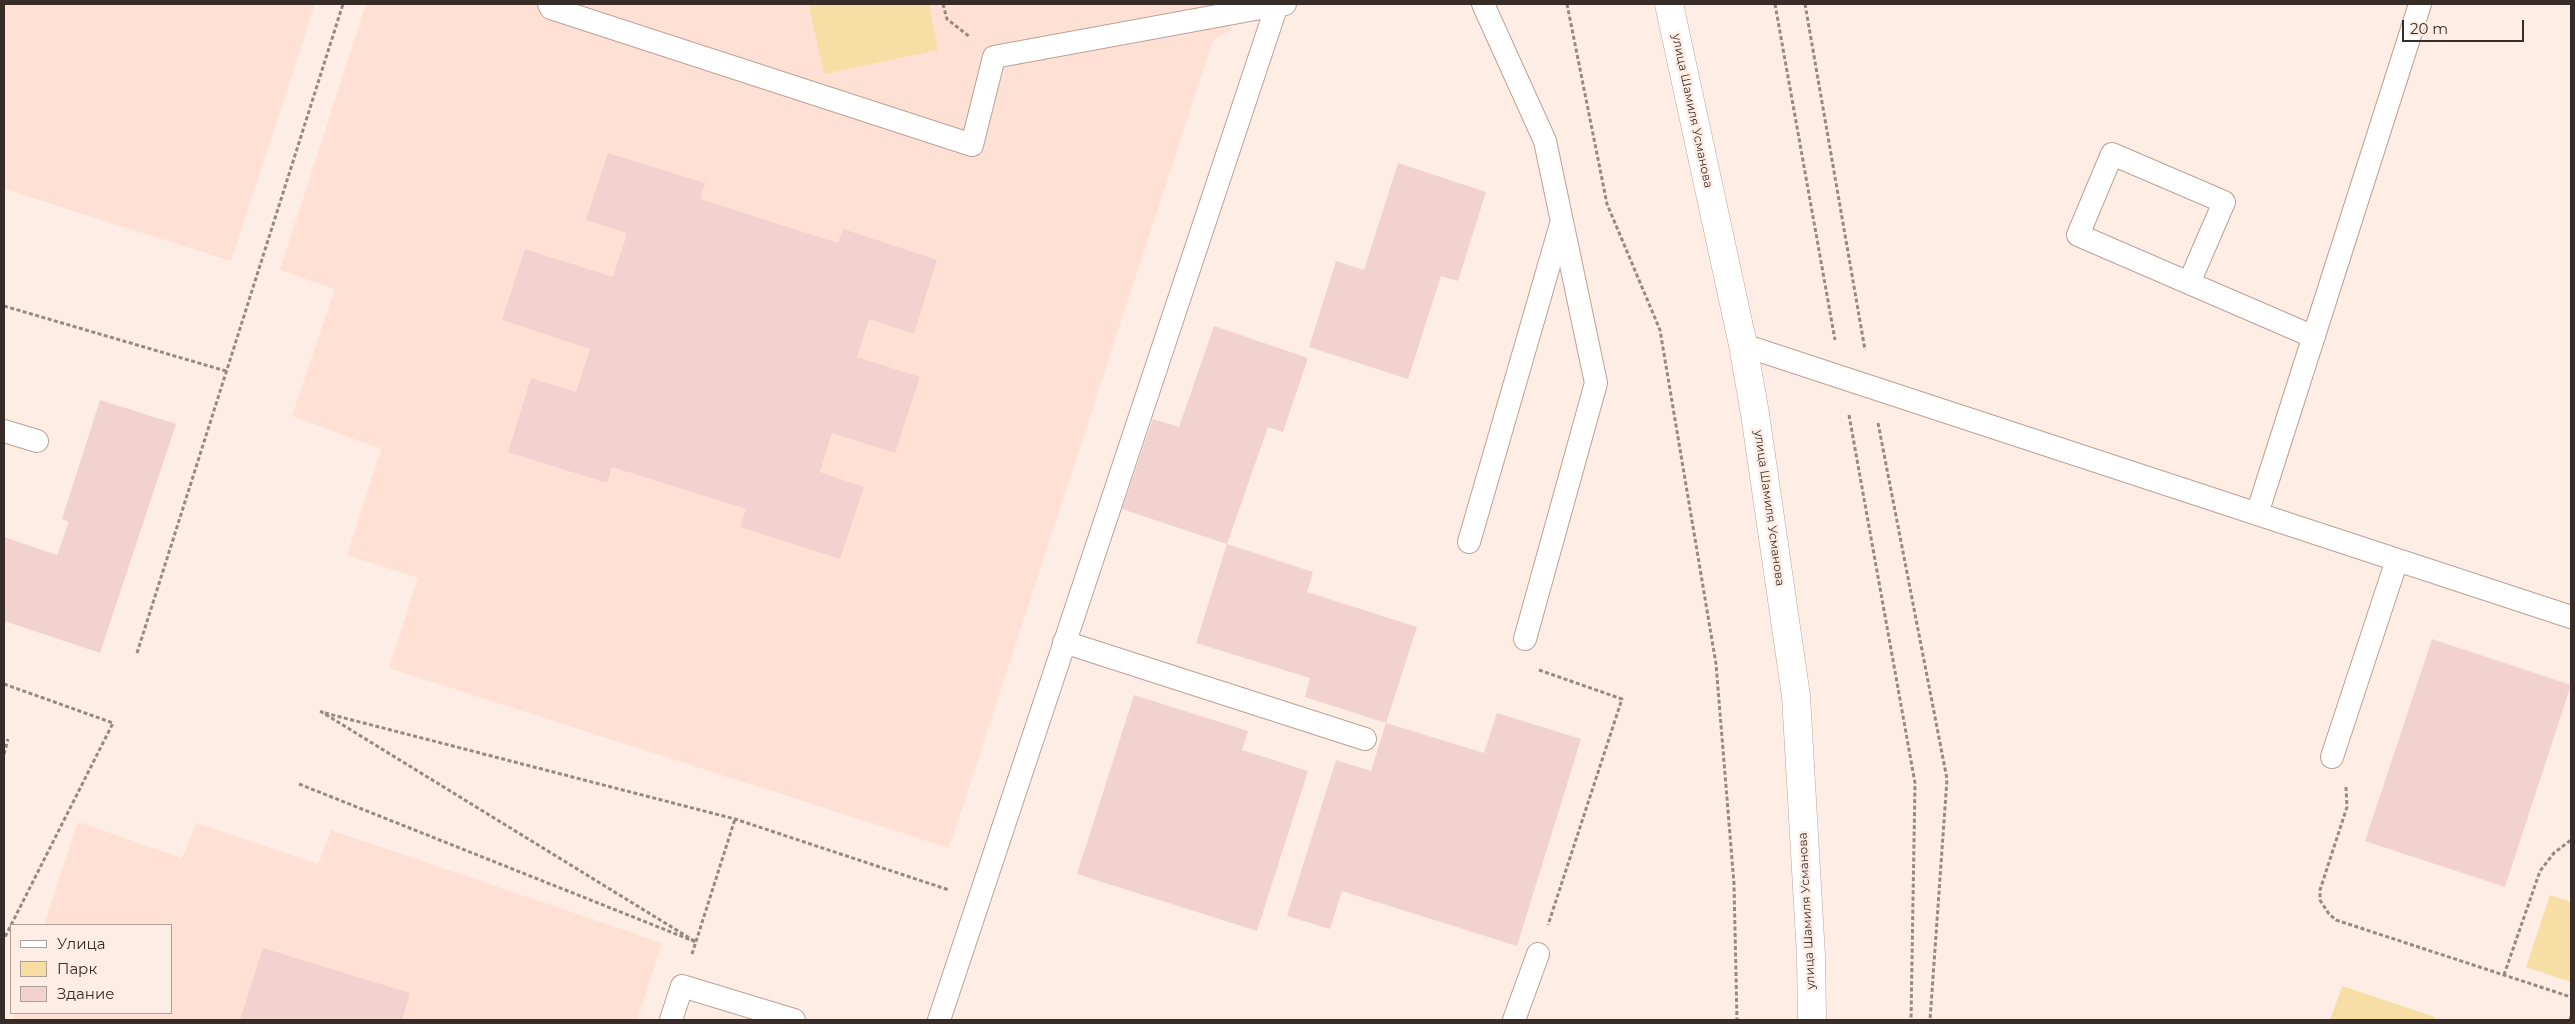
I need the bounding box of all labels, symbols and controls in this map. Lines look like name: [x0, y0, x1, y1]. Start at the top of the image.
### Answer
scale bar: [2405, 10, 2528, 42]
text: 20 m: [2410, 19, 2448, 38]
street label: улица Шамиля Усманова: [1669, 33, 1715, 189]
street label: улица Шамиля Усманова: [1751, 429, 1787, 587]
street label: улица Шамиля Усманова: [1796, 832, 1818, 990]
legend: [10, 924, 172, 1014]
text: Улица: [57, 934, 105, 953]
text: Парк: [57, 959, 97, 978]
text: Здание: [57, 984, 115, 1003]

